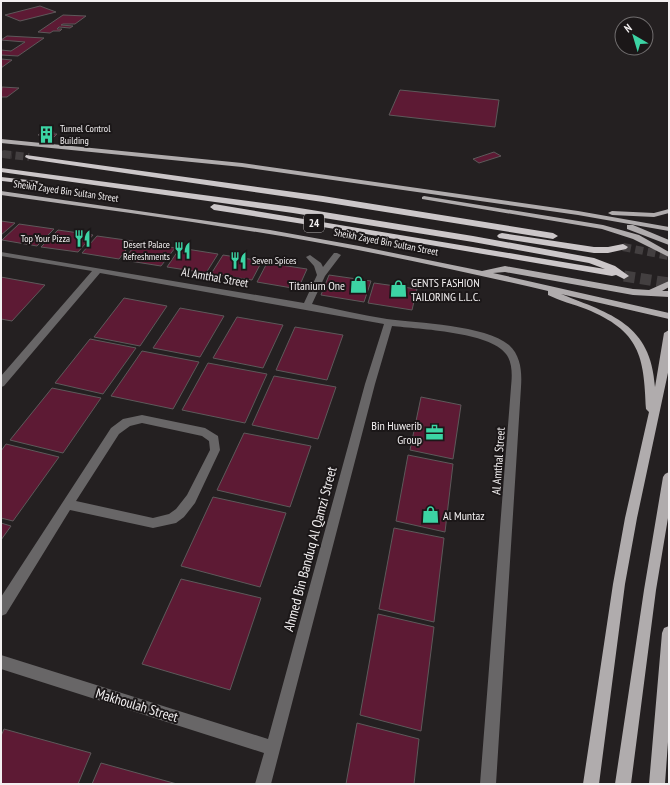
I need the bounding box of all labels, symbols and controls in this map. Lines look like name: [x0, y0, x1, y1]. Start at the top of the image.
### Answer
north arrow: [614, 16, 654, 56]
text: N: [621, 21, 635, 35]
place label: Tunnel Control Building: [60, 122, 111, 147]
building icon: Tunnel Control Building: [37, 124, 57, 144]
street label: Sheikh Zayed Bin Sultan Street: [13, 177, 120, 205]
road number: 24: [304, 214, 324, 232]
street label: Sheikh Zayed Bin Sultan Street: [333, 225, 440, 259]
restaurant icon: Top Your Pizza: [73, 228, 93, 248]
place label: Top Your Pizza: [21, 232, 70, 245]
place label: Desert Palace Refreshments: [123, 238, 171, 263]
restaurant icon: Desert Palace Refreshments: [173, 240, 193, 260]
restaurant icon: Seven Spices: [229, 250, 249, 270]
place label: Seven Spices: [252, 254, 297, 267]
street label: Al Amthal Street: [180, 264, 250, 290]
shop icon: Titanium One: [348, 275, 368, 295]
place label: GENTS FASHION TAILORING L.L.C.: [411, 275, 480, 304]
place label: Titanium One: [289, 278, 345, 293]
shop icon: GENTS FASHION TAILORING L.L.C.: [388, 279, 408, 299]
place label: Bin Huwerib Group: [371, 418, 422, 447]
office icon: Bin Huwerib Group: [425, 422, 445, 442]
street label: Al Amthal Street: [488, 426, 508, 495]
street label: Ahmed Bin Banduq Al Qamzi Street: [279, 465, 341, 633]
shop icon: Al Muntaz: [420, 505, 440, 525]
place label: Al Muntaz: [443, 508, 485, 523]
street label: Makhoulah Street: [94, 684, 181, 726]

